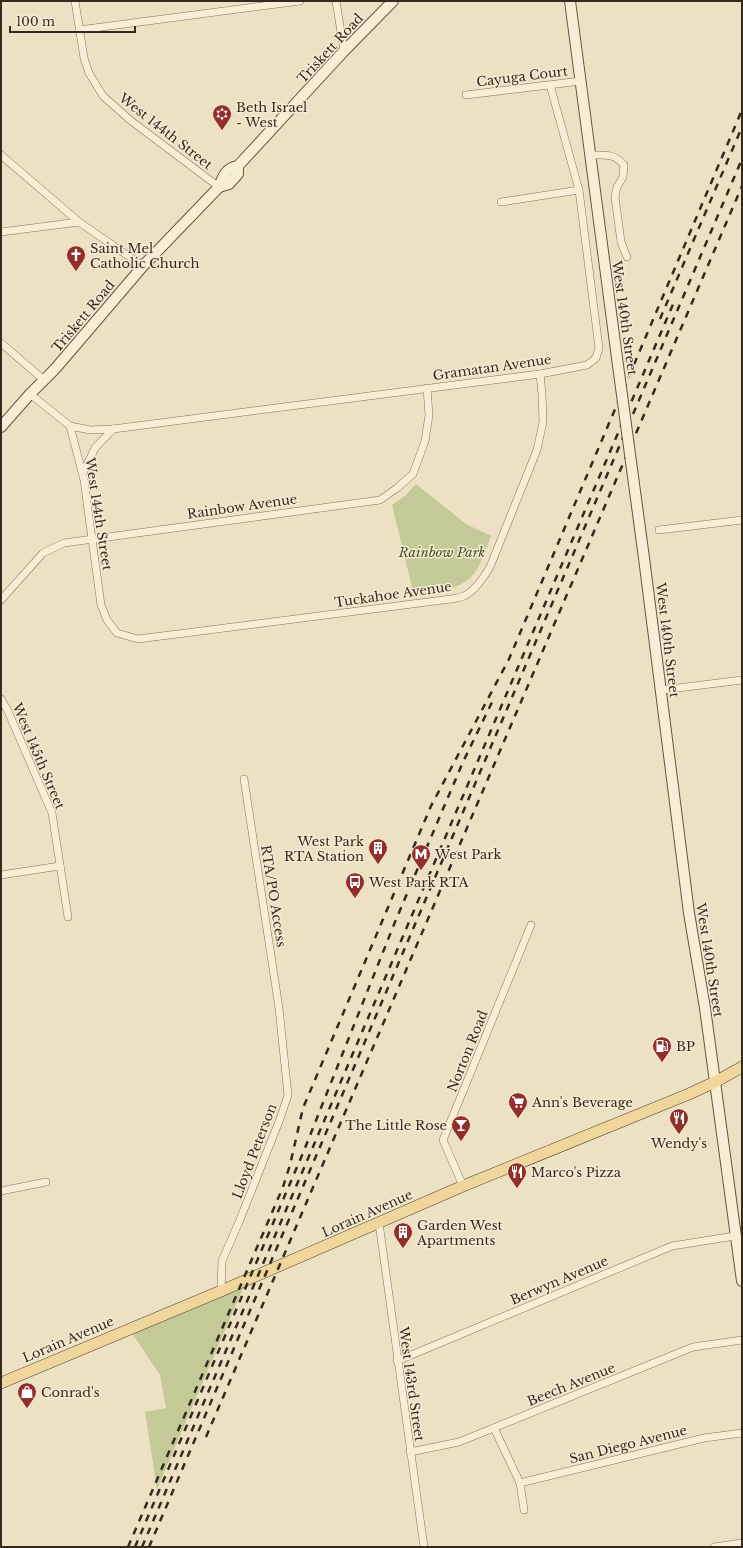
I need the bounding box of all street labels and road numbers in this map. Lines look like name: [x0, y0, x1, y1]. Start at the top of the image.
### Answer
street label: Triskett Road: [294, 10, 367, 87]
street label: Cayuga Court: [476, 62, 569, 91]
street label: West 144th Street: [115, 89, 216, 173]
street label: West 140th Street: [608, 259, 641, 377]
street label: Triskett Road: [48, 277, 119, 356]
street label: Gramatan Avenue: [432, 351, 552, 384]
street label: West 144th Street: [81, 455, 116, 572]
street label: Rainbow Avenue: [186, 490, 298, 523]
street label: Tuckahoe Avenue: [333, 578, 453, 611]
street label: West 140th Street: [652, 581, 683, 699]
street label: West 145th Street: [8, 700, 69, 812]
street label: RTA/PO Access: [257, 844, 290, 948]
street label: West 140th Street: [692, 901, 727, 1019]
street label: Norton Road: [443, 1008, 492, 1095]
street label: Lloyd Peterson: [229, 1101, 280, 1201]
street label: Lorain Avenue: [319, 1186, 415, 1241]
street label: Berwyn Avenue: [508, 1252, 611, 1309]
street label: Lorain Avenue: [20, 1313, 116, 1366]
street label: West 143rd Street: [395, 1325, 428, 1442]
street label: Beech Avenue: [525, 1359, 618, 1410]
street label: San Diego Avenue: [568, 1422, 689, 1467]

